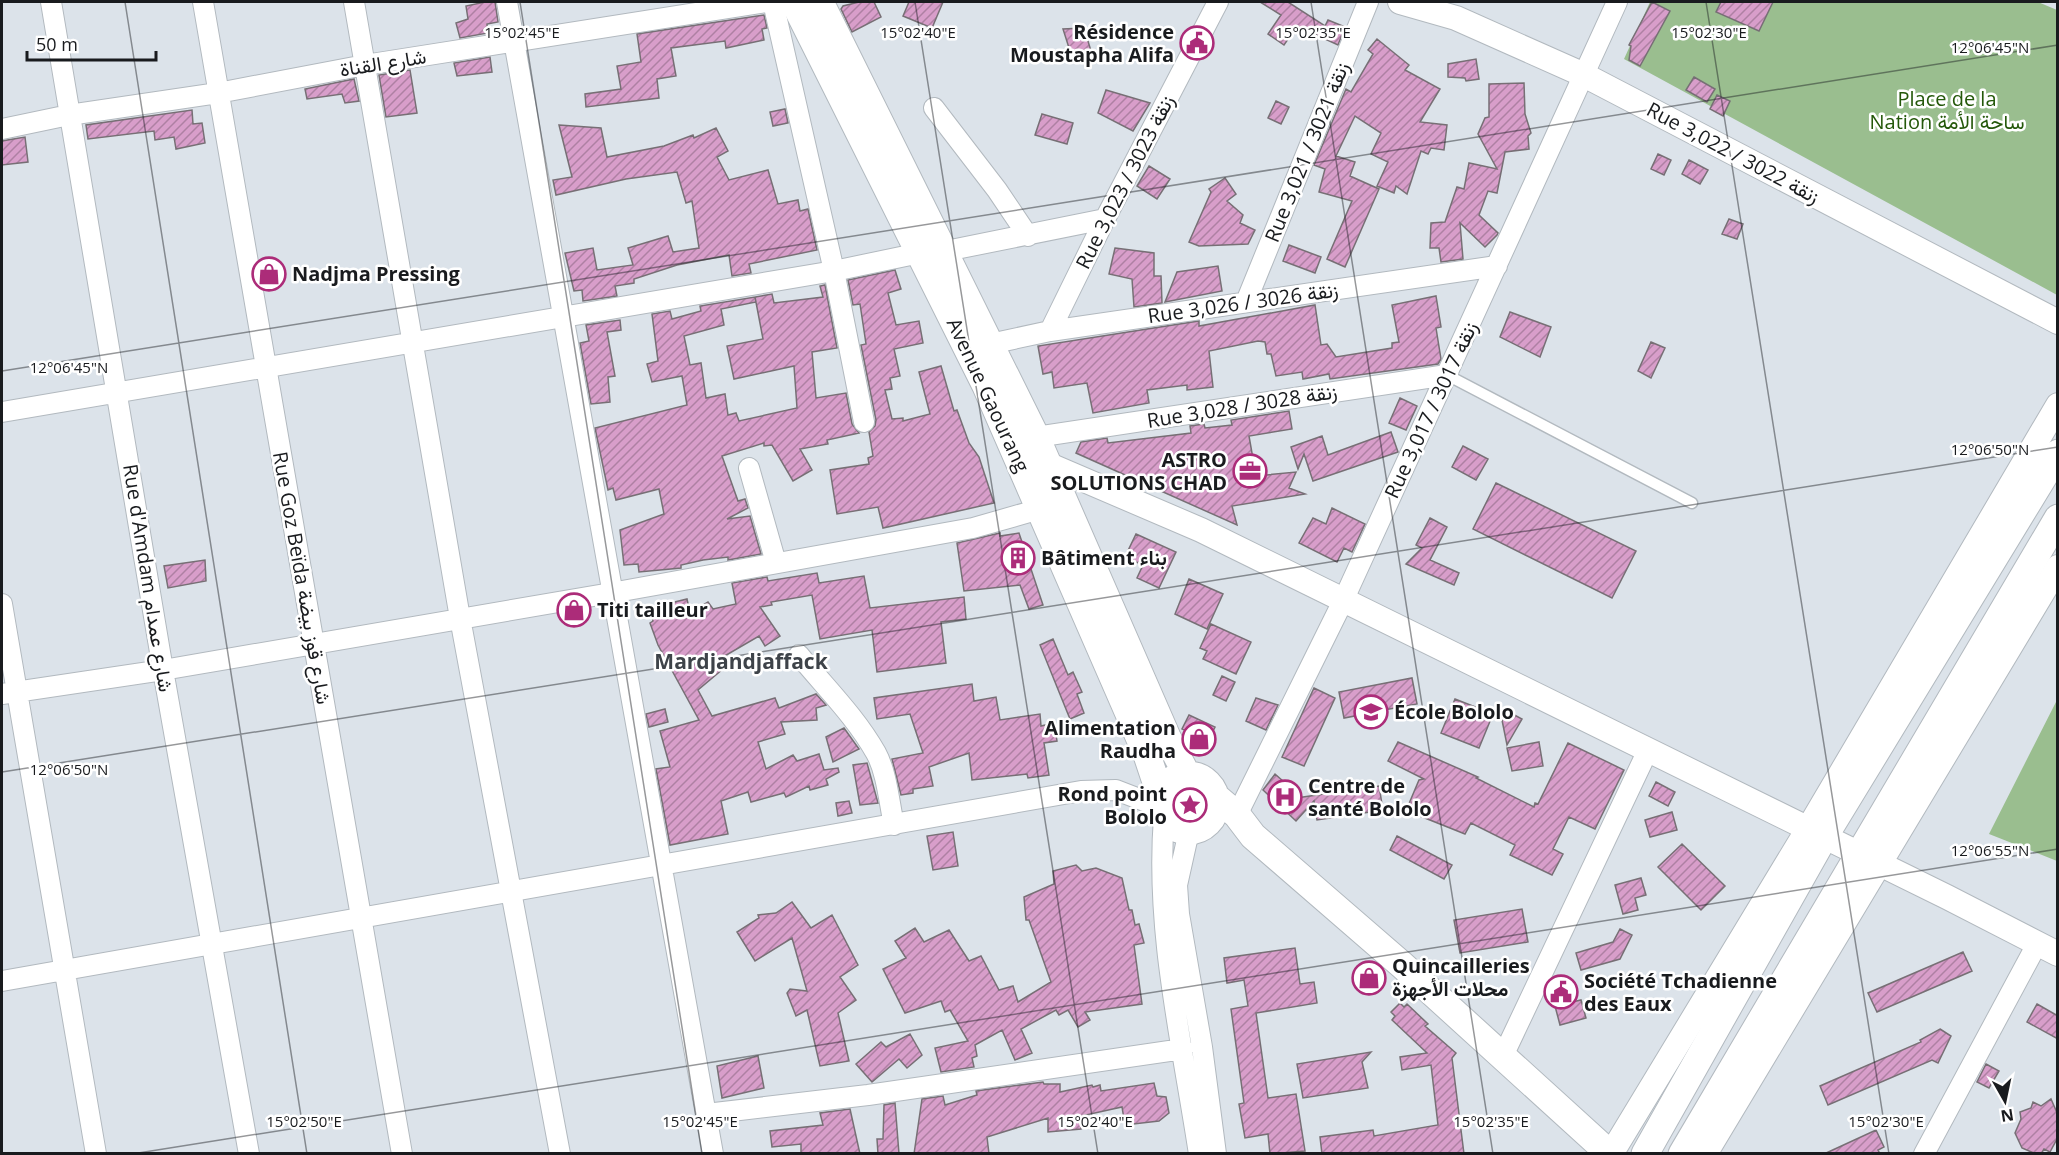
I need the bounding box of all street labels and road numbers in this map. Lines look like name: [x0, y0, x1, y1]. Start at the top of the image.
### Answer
street label: شارع القناة: [338, 42, 428, 84]
street label: Rue 3,021 / زنقة 3021: [1258, 58, 1355, 246]
street label: Rue 3,023 / زنقة 3023: [1069, 90, 1180, 274]
street label: Rue 3,022 / زنقة 3022: [1642, 96, 1824, 210]
street label: Rue 3,026 / زنقة 3026: [1146, 276, 1340, 329]
street label: Avenue Gaourang: [941, 313, 1036, 476]
street label: Rue 3,017 / زنقة 3017: [1378, 317, 1483, 503]
street label: Rue 3,028 / زنقة 3028: [1145, 377, 1339, 434]
street label: Rue Goz Beïda شارع قوز بيضة: [266, 449, 338, 707]
street label: Rue d'Amdam شارع عمدام: [116, 462, 180, 694]

